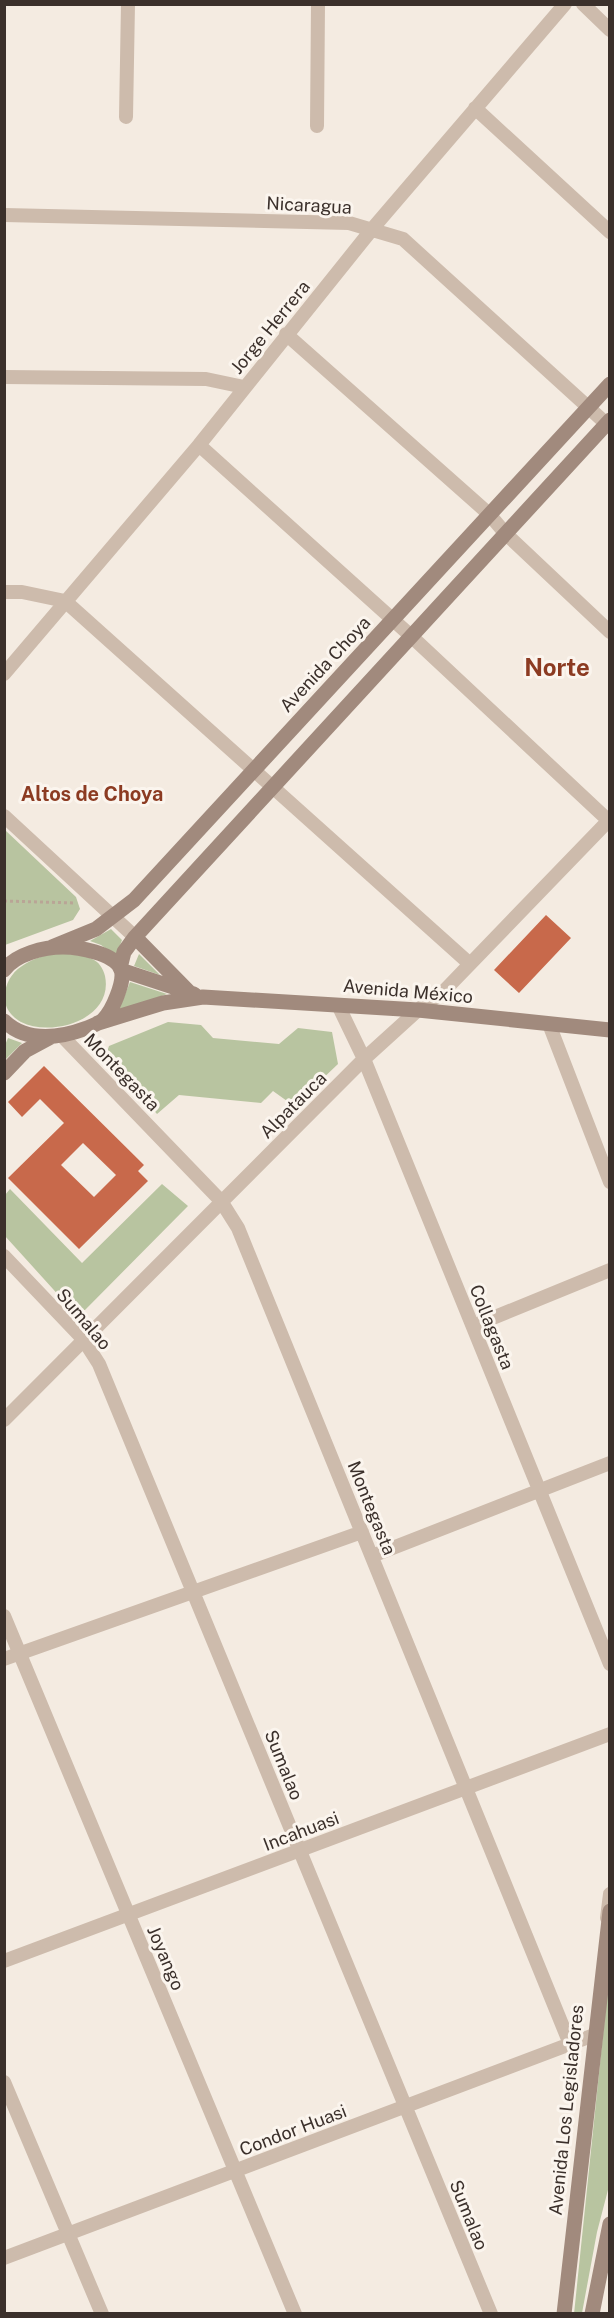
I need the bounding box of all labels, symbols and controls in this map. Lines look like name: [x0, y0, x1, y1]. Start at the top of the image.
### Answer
street label: Nicaragua: [266, 192, 352, 218]
street label: Jorge Herrera: [226, 276, 314, 378]
street label: Avenida Choya: [275, 612, 375, 716]
district label: Norte: [524, 653, 590, 681]
district label: Altos de Choya: [21, 782, 163, 806]
street label: Avenida México: [342, 975, 474, 1007]
street label: Montegasta: [80, 1029, 164, 1115]
street label: Alpatauca: [255, 1067, 331, 1143]
street label: Collagasta: [465, 1282, 519, 1372]
street label: Sumalao: [52, 1284, 116, 1354]
street label: Montegasta: [344, 1458, 400, 1558]
street label: Sumalao: [260, 1727, 308, 1803]
street label: Incahuasi: [260, 1807, 342, 1855]
street label: Joyango: [143, 1923, 189, 1993]
street label: Avenida Los Legisladores: [544, 2004, 588, 2216]
street label: Condor Huasi: [237, 2100, 349, 2160]
street label: Sumalao: [445, 2177, 493, 2253]

